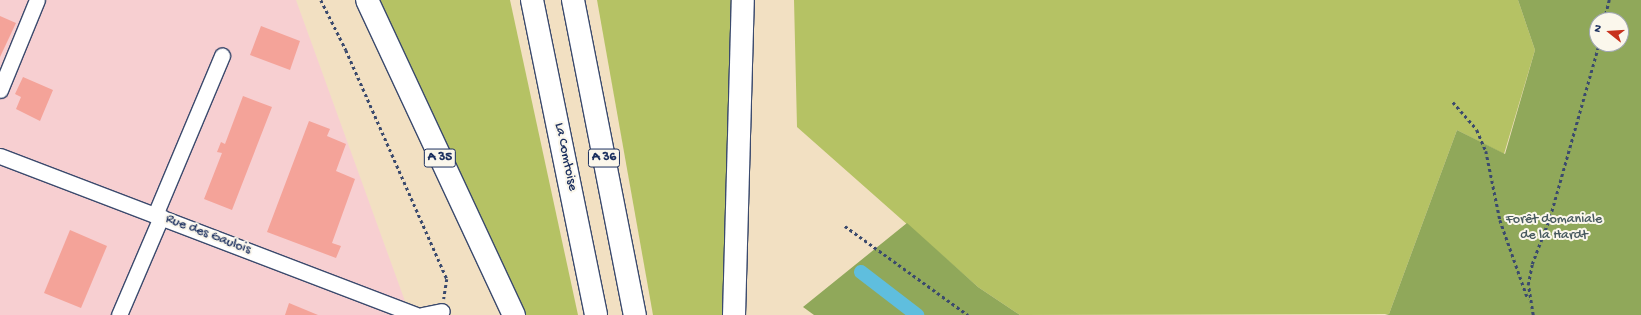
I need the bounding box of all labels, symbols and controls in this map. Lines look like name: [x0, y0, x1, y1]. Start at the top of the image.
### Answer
north arrow: [1589, 12, 1629, 52]
text: N: [1592, 24, 1605, 34]
street label: La Comtoise: [550, 121, 580, 193]
road number: A 35: [423, 147, 457, 169]
road number: A 36: [587, 147, 621, 169]
street label: Rue des Gaulois: [163, 211, 253, 259]
park label: Forêt domaniale de la Hardt: [1506, 212, 1602, 244]

